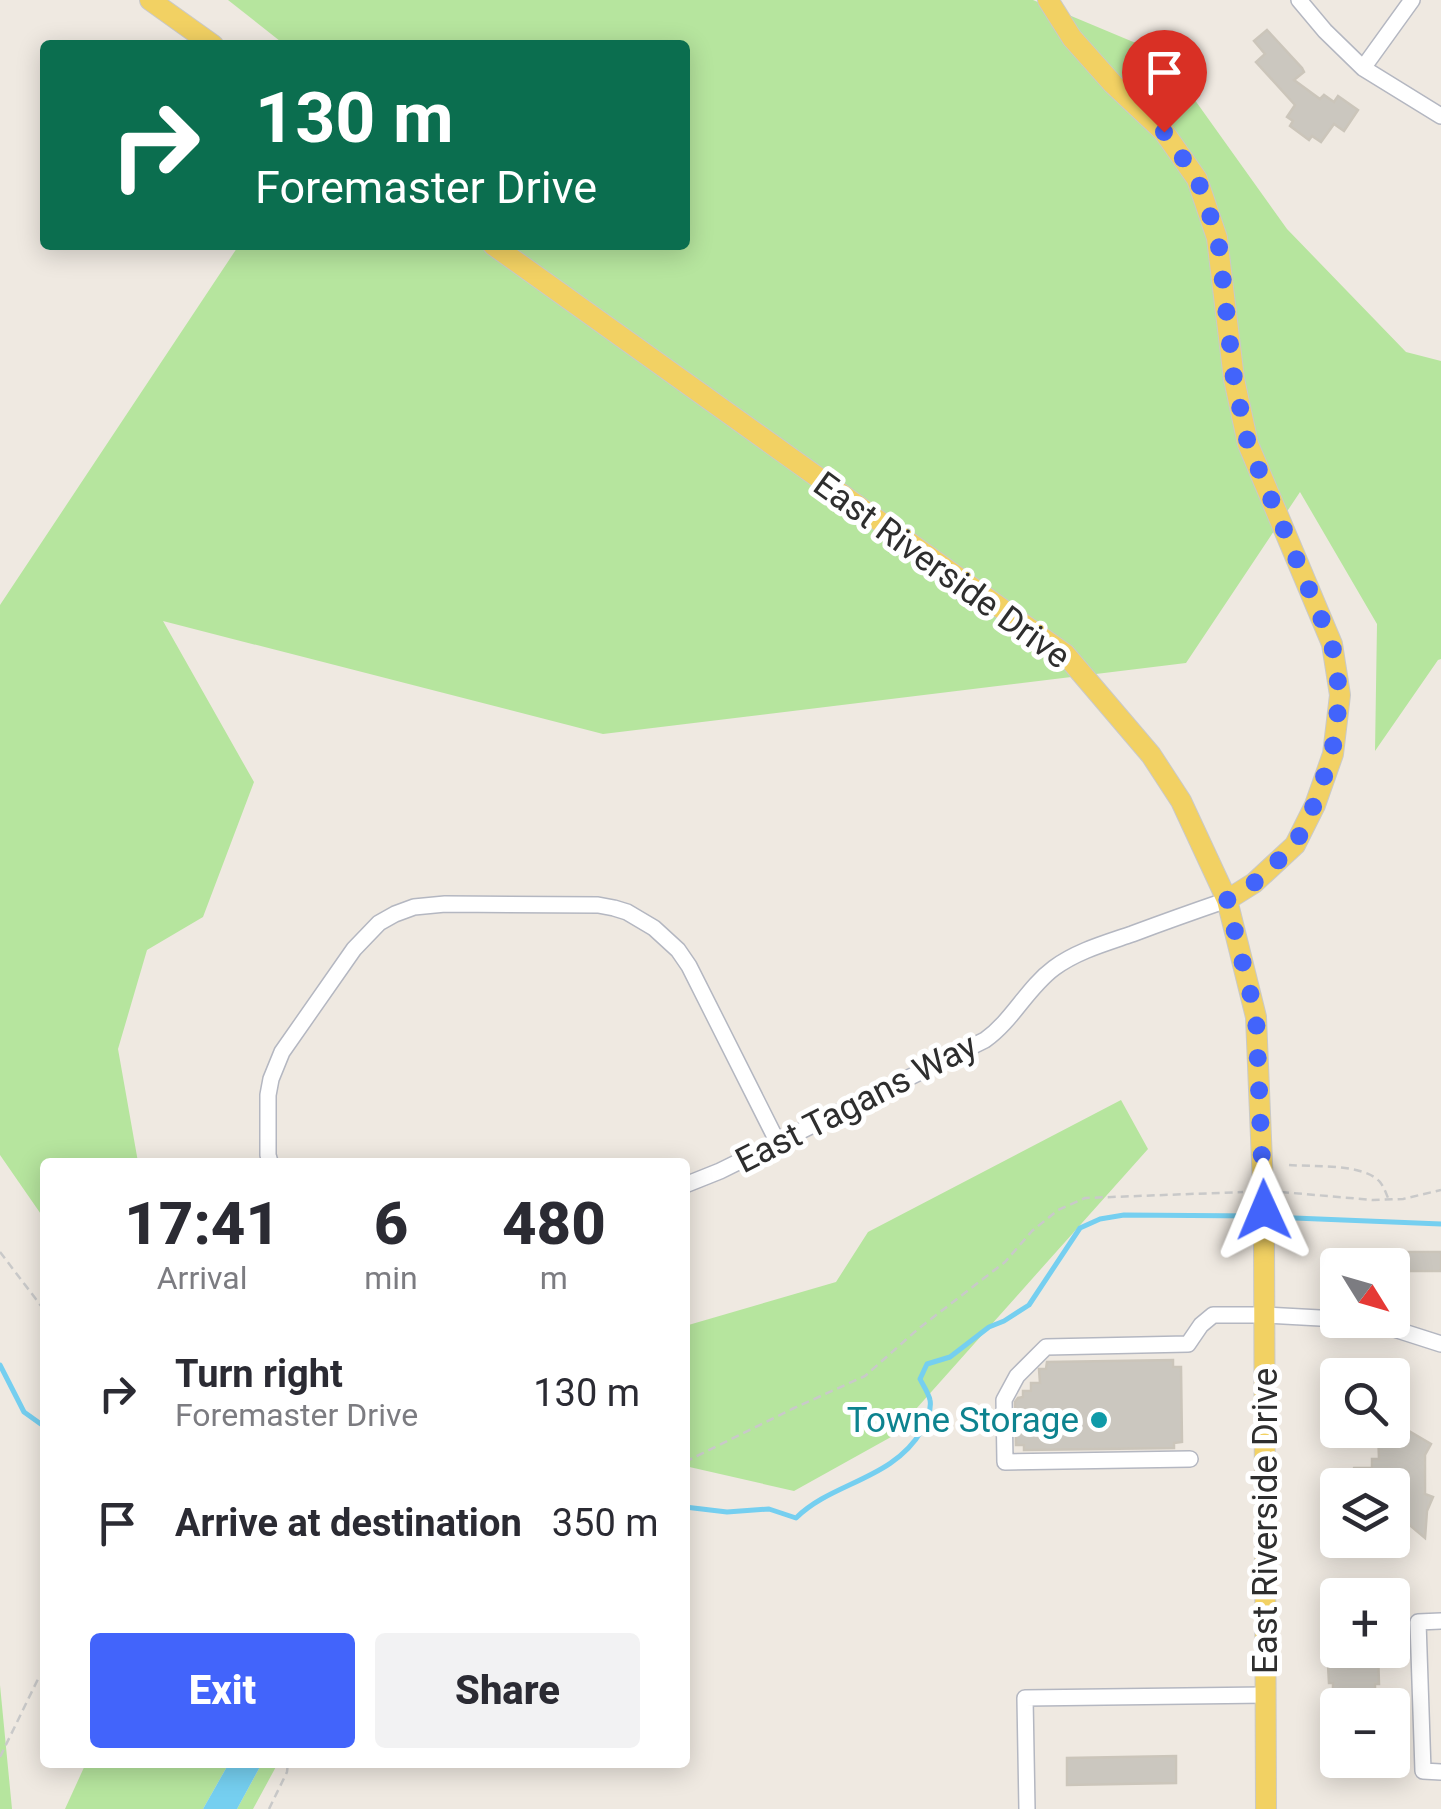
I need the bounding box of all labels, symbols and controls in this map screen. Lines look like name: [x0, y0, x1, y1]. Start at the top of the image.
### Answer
pin: [1122, 30, 1207, 133]
icon: arrive: [1137, 45, 1192, 100]
text: 130 m: [255, 77, 454, 159]
icon: right: [90, 80, 220, 210]
text: Foremaster Drive: [255, 161, 597, 214]
street label: East Riverside Drive: [806, 464, 1078, 677]
street label: East Tagans Way: [729, 1025, 984, 1182]
position arrow: [1212, 1158, 1316, 1262]
text: 17:41: [124, 1188, 280, 1259]
text: 6: [374, 1188, 408, 1259]
text: 480: [502, 1188, 606, 1259]
north arrow: [1320, 1248, 1410, 1338]
map controls: [1320, 1248, 1410, 1778]
text: Arrival: [157, 1259, 248, 1297]
text: min: [364, 1259, 418, 1297]
text: m: [540, 1259, 568, 1297]
text: Turn right: [175, 1352, 343, 1396]
button: search: [1320, 1358, 1410, 1448]
icon: right: [90, 1366, 145, 1421]
street label: East Riverside Drive: [1245, 1368, 1286, 1674]
text: 130 m: [533, 1371, 640, 1415]
text: Foremaster Drive: [175, 1396, 418, 1434]
place label: Towne Storage: [847, 1400, 1079, 1441]
marker: Towne Storage: [1088, 1409, 1110, 1431]
button: layers: [1320, 1468, 1410, 1558]
icon: arrive: [90, 1496, 145, 1551]
text: Arrive at destination: [175, 1501, 522, 1545]
text: 350 m: [552, 1501, 659, 1545]
button: +: [1320, 1578, 1410, 1668]
button: Exit: [90, 1633, 355, 1748]
button: Share: [375, 1633, 640, 1748]
button: −: [1320, 1688, 1410, 1778]

